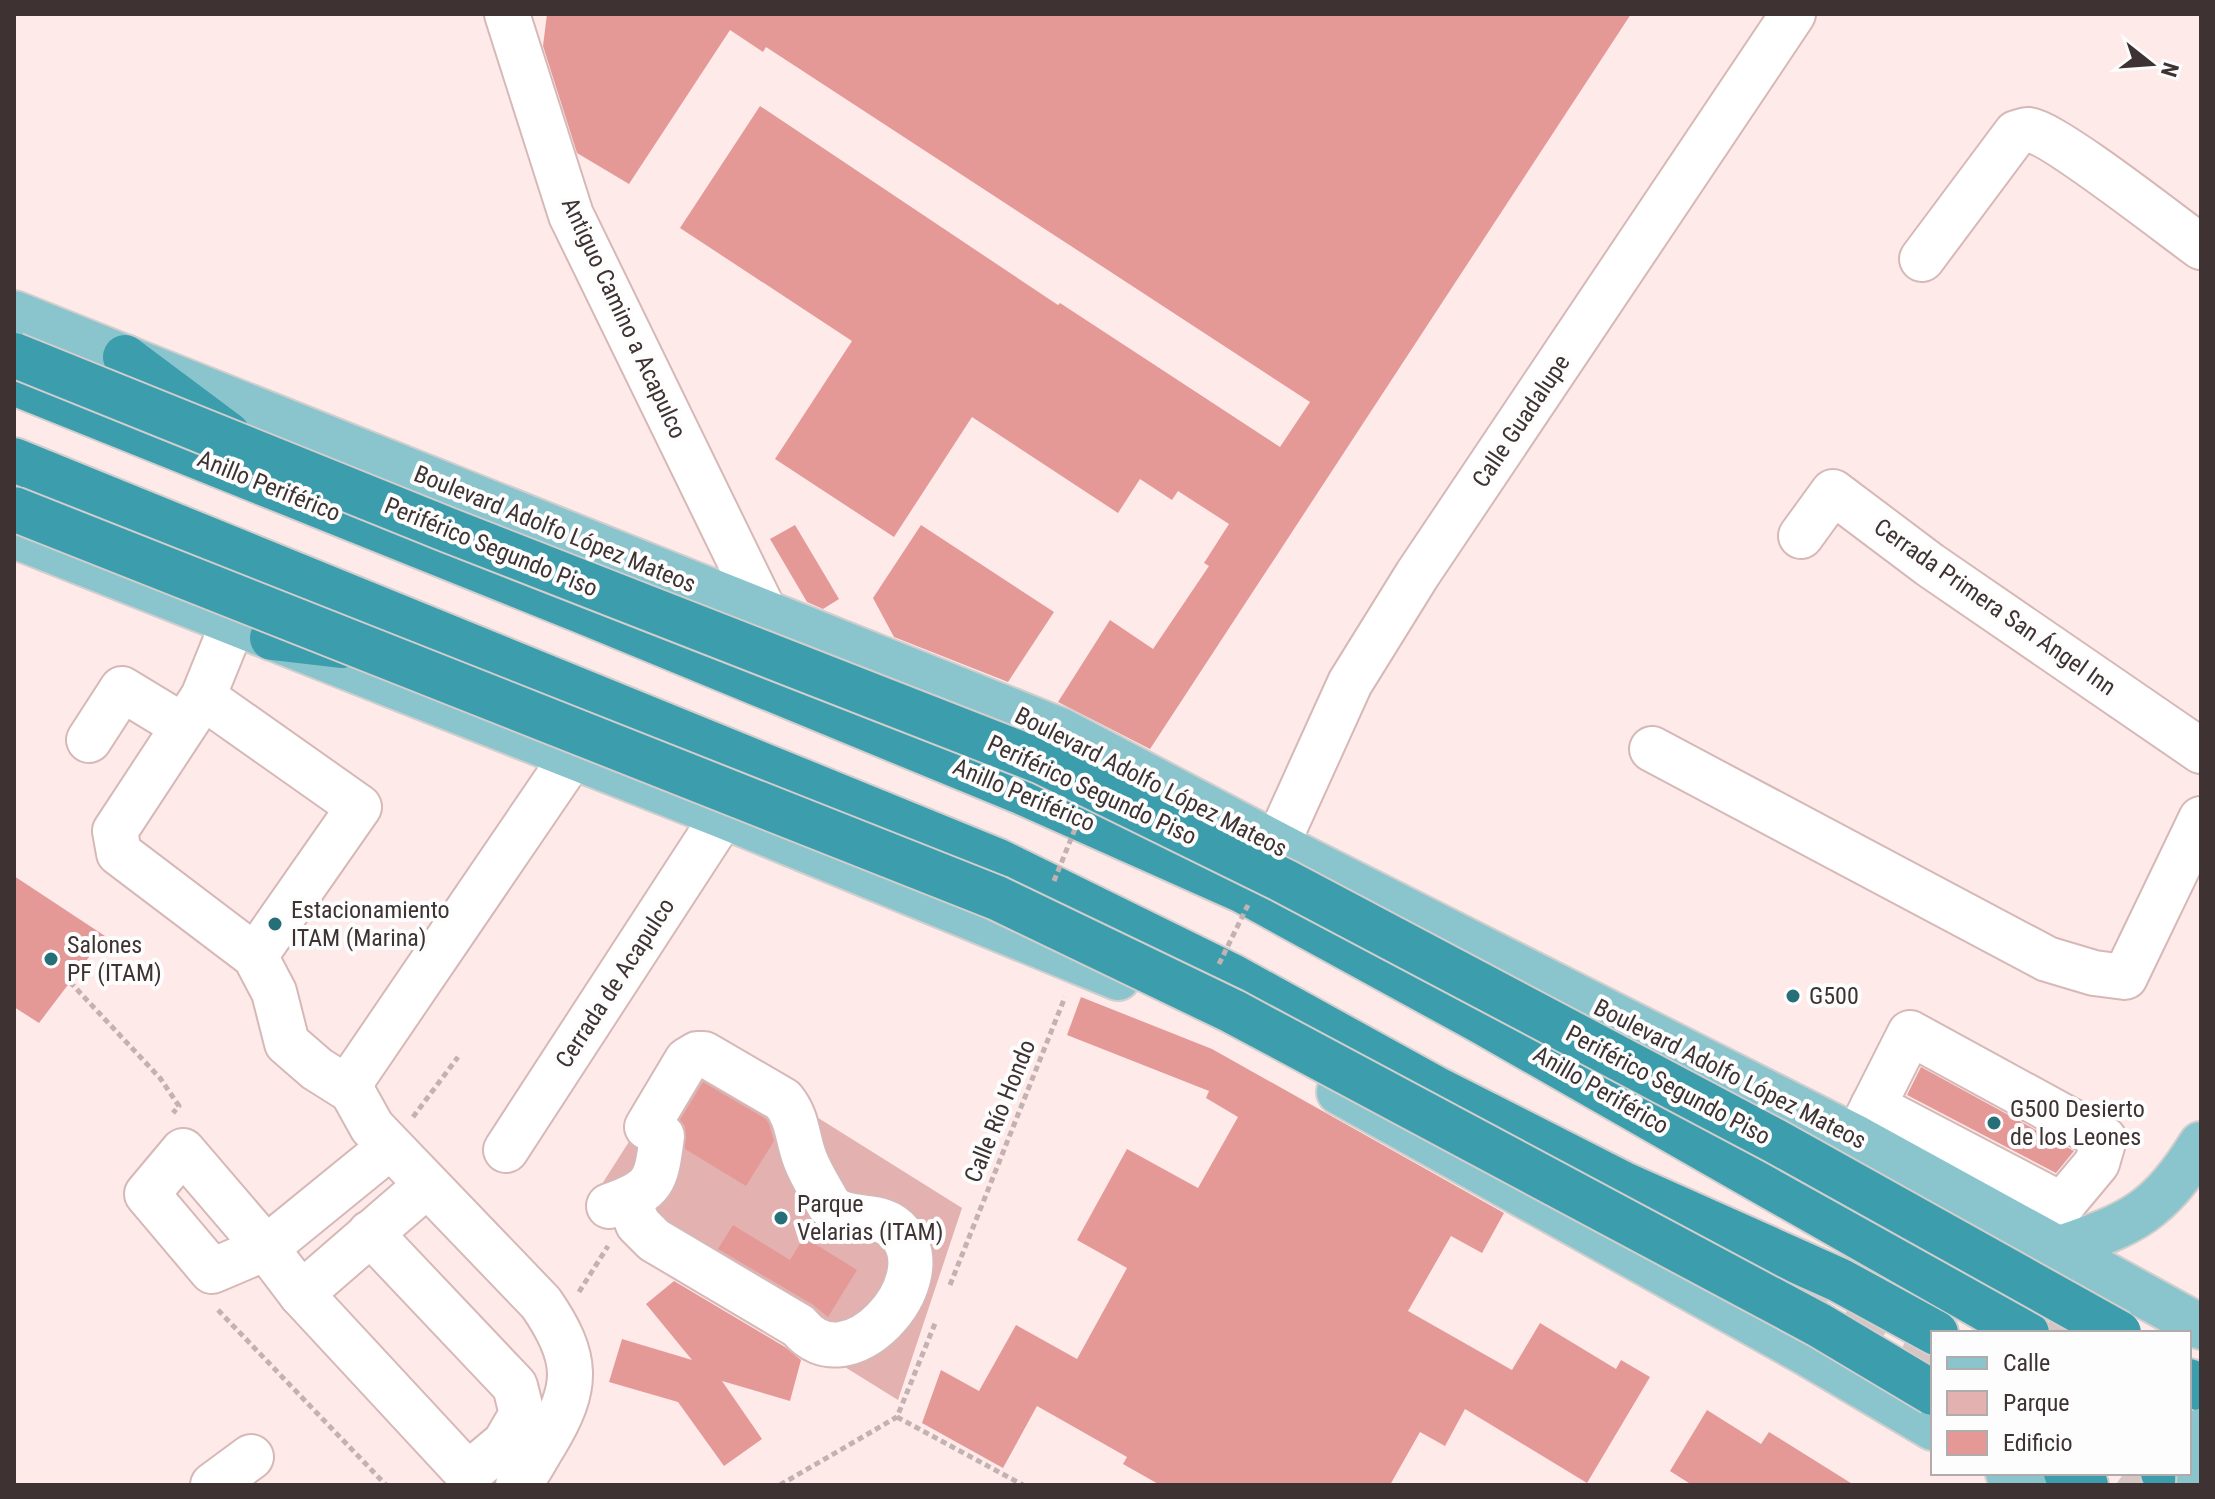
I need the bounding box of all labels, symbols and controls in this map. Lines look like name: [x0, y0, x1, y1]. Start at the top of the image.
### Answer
north arrow: [2111, 24, 2191, 104]
text: N: [2156, 60, 2184, 80]
street label: Antiguo Camino a Acapulco: [556, 193, 692, 443]
street label: Calle Guadalupe: [1466, 349, 1576, 493]
street label: Anillo Periférico: [194, 445, 344, 527]
street label: Boulevard Adolfo López Mateos: [410, 460, 700, 598]
street label: Periférico Segundo Piso: [380, 491, 602, 603]
street label: Cerrada Primera San Ángel Inn: [1869, 513, 2121, 701]
street label: Boulevard Adolfo López Mateos: [1010, 701, 1292, 863]
street label: Periférico Segundo Piso: [983, 729, 1201, 851]
street label: Anillo Periférico: [949, 753, 1099, 837]
street label: Cerrada de Acapulco: [550, 893, 680, 1073]
place label: Estacionamiento ITAM (Marina): [291, 896, 450, 952]
marker: Estacionamiento ITAM (Marina): [266, 915, 284, 933]
place label: Salones PF (ITAM): [67, 931, 162, 987]
marker: Salones PF (ITAM): [42, 950, 60, 968]
place label: G500: [1809, 982, 1859, 1010]
marker: G500: [1784, 987, 1802, 1005]
street label: Boulevard Adolfo López Mateos: [1589, 993, 1871, 1155]
street label: Periférico Segundo Piso: [1561, 1019, 1775, 1151]
street label: Calle Río Hondo: [959, 1036, 1041, 1186]
street label: Anillo Periférico: [1528, 1040, 1674, 1140]
place label: G500 Desierto de los Leones: [2010, 1095, 2145, 1151]
marker: G500 Desierto de los Leones: [1985, 1114, 2003, 1132]
place label: Parque Velarias (ITAM): [797, 1190, 943, 1246]
marker: Parque Velarias (ITAM): [772, 1209, 790, 1227]
legend: [1931, 1331, 2191, 1475]
text: Calle: [2003, 1349, 2050, 1377]
text: Parque: [2003, 1389, 2070, 1417]
text: Edificio: [2003, 1429, 2073, 1457]

